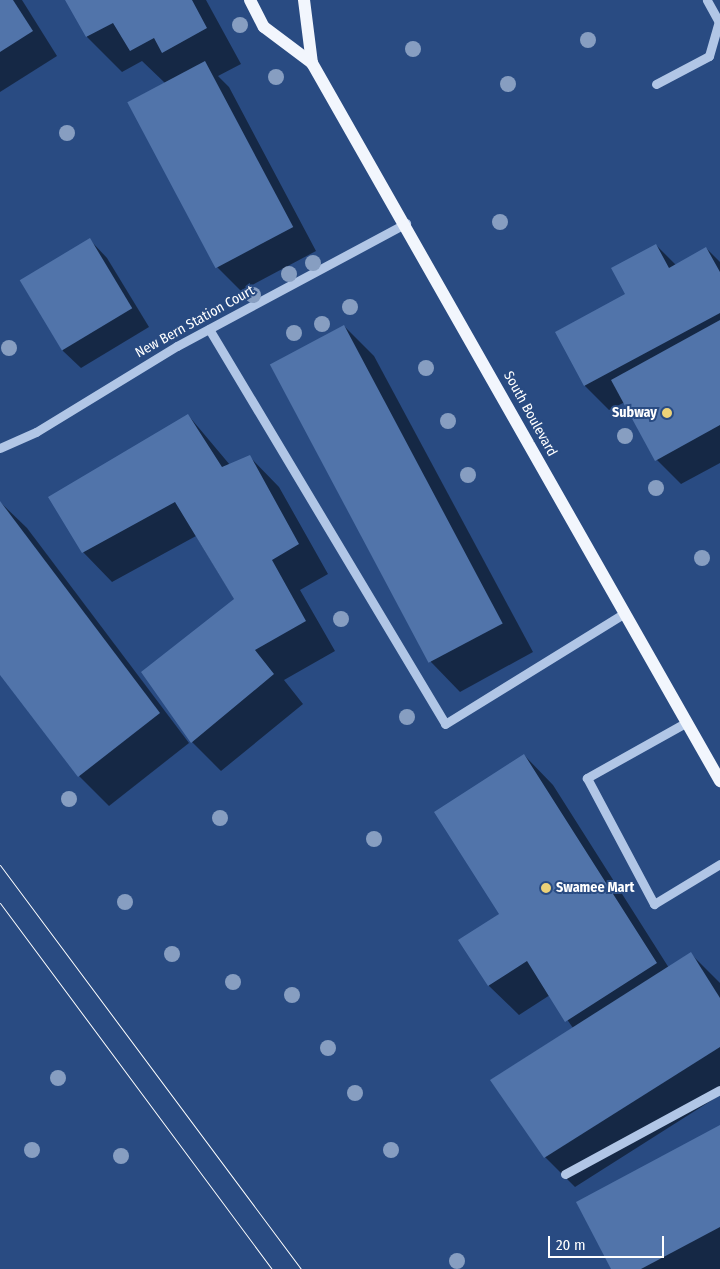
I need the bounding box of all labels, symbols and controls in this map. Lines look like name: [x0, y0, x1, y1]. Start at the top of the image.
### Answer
street label: New Bern Station Court: [133, 282, 257, 362]
street label: South Boulevard: [500, 369, 560, 459]
place label: Subway: [612, 405, 657, 421]
marker: Subway: [661, 407, 673, 419]
place label: Swamee Mart: [556, 880, 634, 896]
marker: Swamee Mart: [540, 882, 552, 894]
scale bar: [550, 1226, 666, 1258]
text: 20 m: [556, 1236, 586, 1254]

